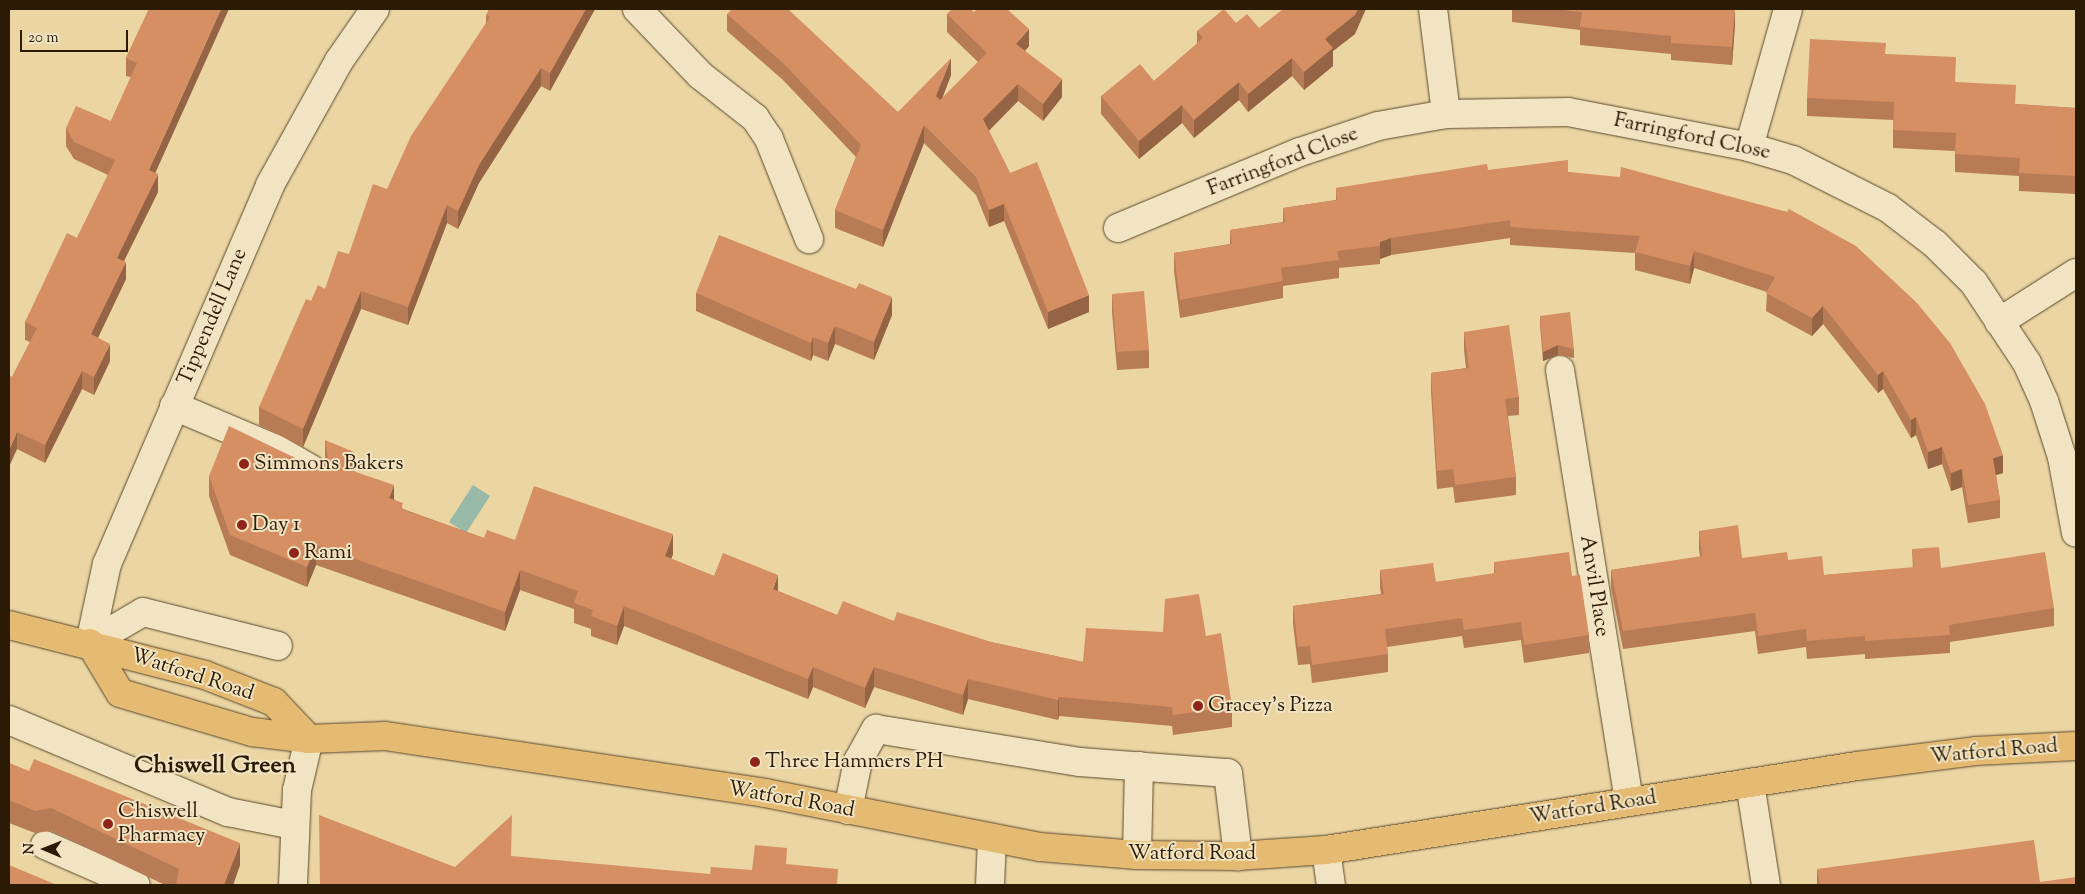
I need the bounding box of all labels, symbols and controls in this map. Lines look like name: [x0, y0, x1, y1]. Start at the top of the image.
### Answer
scale bar: [22, 20, 130, 52]
text: 20 m: [28, 28, 59, 49]
street label: Farringford Close: [1611, 108, 1773, 166]
street label: Farringford Close: [1204, 122, 1362, 202]
street label: Tippendell Lane: [173, 245, 253, 389]
place label: Simmons Bakers: [254, 451, 403, 477]
marker: Simmons Bakers: [238, 458, 250, 470]
place label: Day 1: [252, 512, 300, 538]
marker: Day 1: [236, 519, 248, 531]
street label: Anvil Place: [1574, 533, 1614, 639]
place label: Rami: [304, 540, 352, 566]
marker: Rami: [288, 547, 300, 559]
street label: Watford Road: [127, 643, 257, 707]
place label: Gracey's Pizza: [1208, 693, 1333, 719]
marker: Gracey's Pizza: [1192, 700, 1204, 712]
street label: Watford Road: [1929, 734, 2059, 770]
place label: Three Hammers PH: [765, 749, 943, 775]
district label: Chiswell Green: [134, 753, 296, 781]
marker: Three Hammers PH: [749, 756, 761, 768]
street label: Watford Road: [726, 776, 856, 824]
street label: Watford Road: [1528, 786, 1658, 830]
place label: Chiswell Pharmacy: [118, 799, 206, 849]
marker: Chiswell Pharmacy: [102, 818, 114, 830]
north arrow: [20, 824, 70, 874]
street label: Watford Road: [1128, 841, 1256, 867]
text: N: [20, 843, 40, 855]

